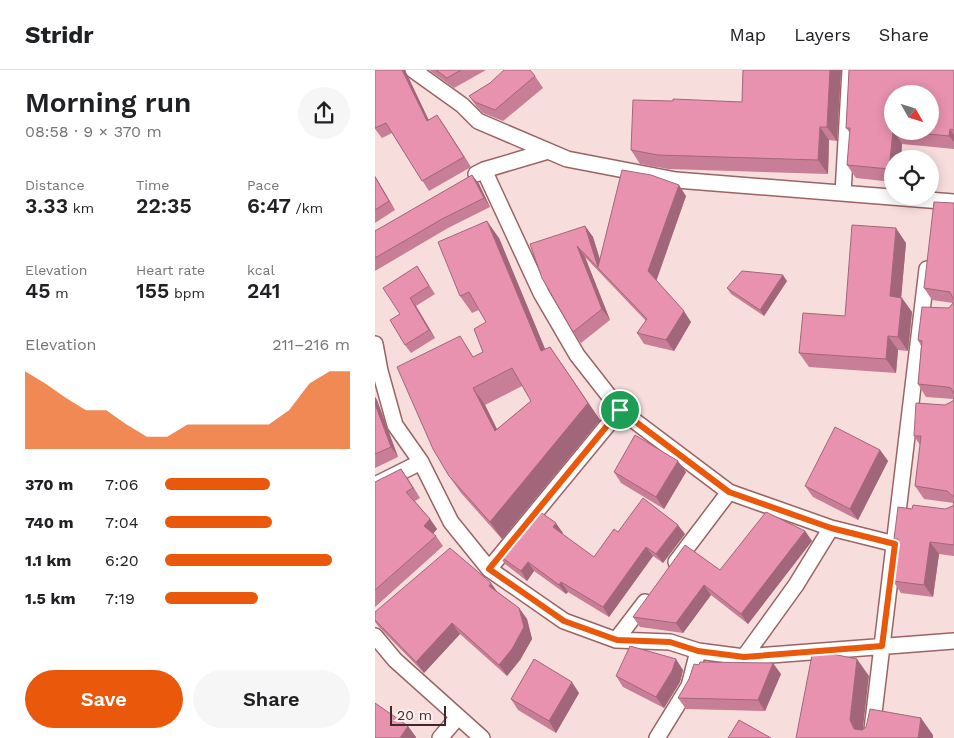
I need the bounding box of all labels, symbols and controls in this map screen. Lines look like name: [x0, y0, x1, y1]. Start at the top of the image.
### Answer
text: Stridr: [25, 21, 94, 49]
text: Map: [729, 24, 766, 45]
text: Layers: [794, 24, 851, 45]
text: Share: [879, 24, 929, 45]
north arrow: [884, 85, 939, 140]
map controls: [884, 85, 939, 205]
text: Morning run: [25, 86, 191, 119]
button: share: [298, 87, 350, 139]
text: 08:58 · 9 × 370 m: [25, 122, 162, 141]
button: locate: [884, 150, 939, 205]
text: Distance: [25, 177, 85, 193]
text: Time: [136, 177, 169, 193]
text: Pace: [247, 177, 279, 193]
text: 3.33: [25, 193, 68, 218]
text: 22:35: [136, 193, 192, 218]
text: 6:47: [247, 193, 291, 218]
text: km: [68, 200, 94, 216]
text: /km: [291, 200, 323, 216]
text: Elevation: [25, 262, 88, 278]
text: Heart rate: [136, 262, 205, 278]
text: kcal: [247, 262, 275, 278]
text: 45: [25, 278, 51, 303]
text: 155: [136, 278, 169, 303]
text: 241: [247, 278, 281, 303]
text: m: [51, 285, 69, 301]
text: bpm: [169, 285, 205, 301]
text: Elevation: [25, 335, 96, 354]
text: 211–216 m: [272, 335, 350, 354]
pin: [599, 389, 641, 431]
icon: arrive: [606, 396, 634, 424]
text: 370 m: [25, 475, 73, 494]
text: 7:06: [105, 475, 138, 494]
text: 740 m: [25, 513, 74, 532]
text: 7:04: [105, 513, 138, 532]
text: 1.1 km: [25, 551, 71, 570]
text: 6:20: [105, 551, 139, 570]
text: 1.5 km: [25, 589, 75, 608]
text: 7:19: [105, 589, 135, 608]
button: Save: [25, 670, 183, 728]
button: Share: [193, 670, 350, 728]
scale bar: [390, 703, 446, 726]
text: 20 m: [397, 707, 432, 723]

